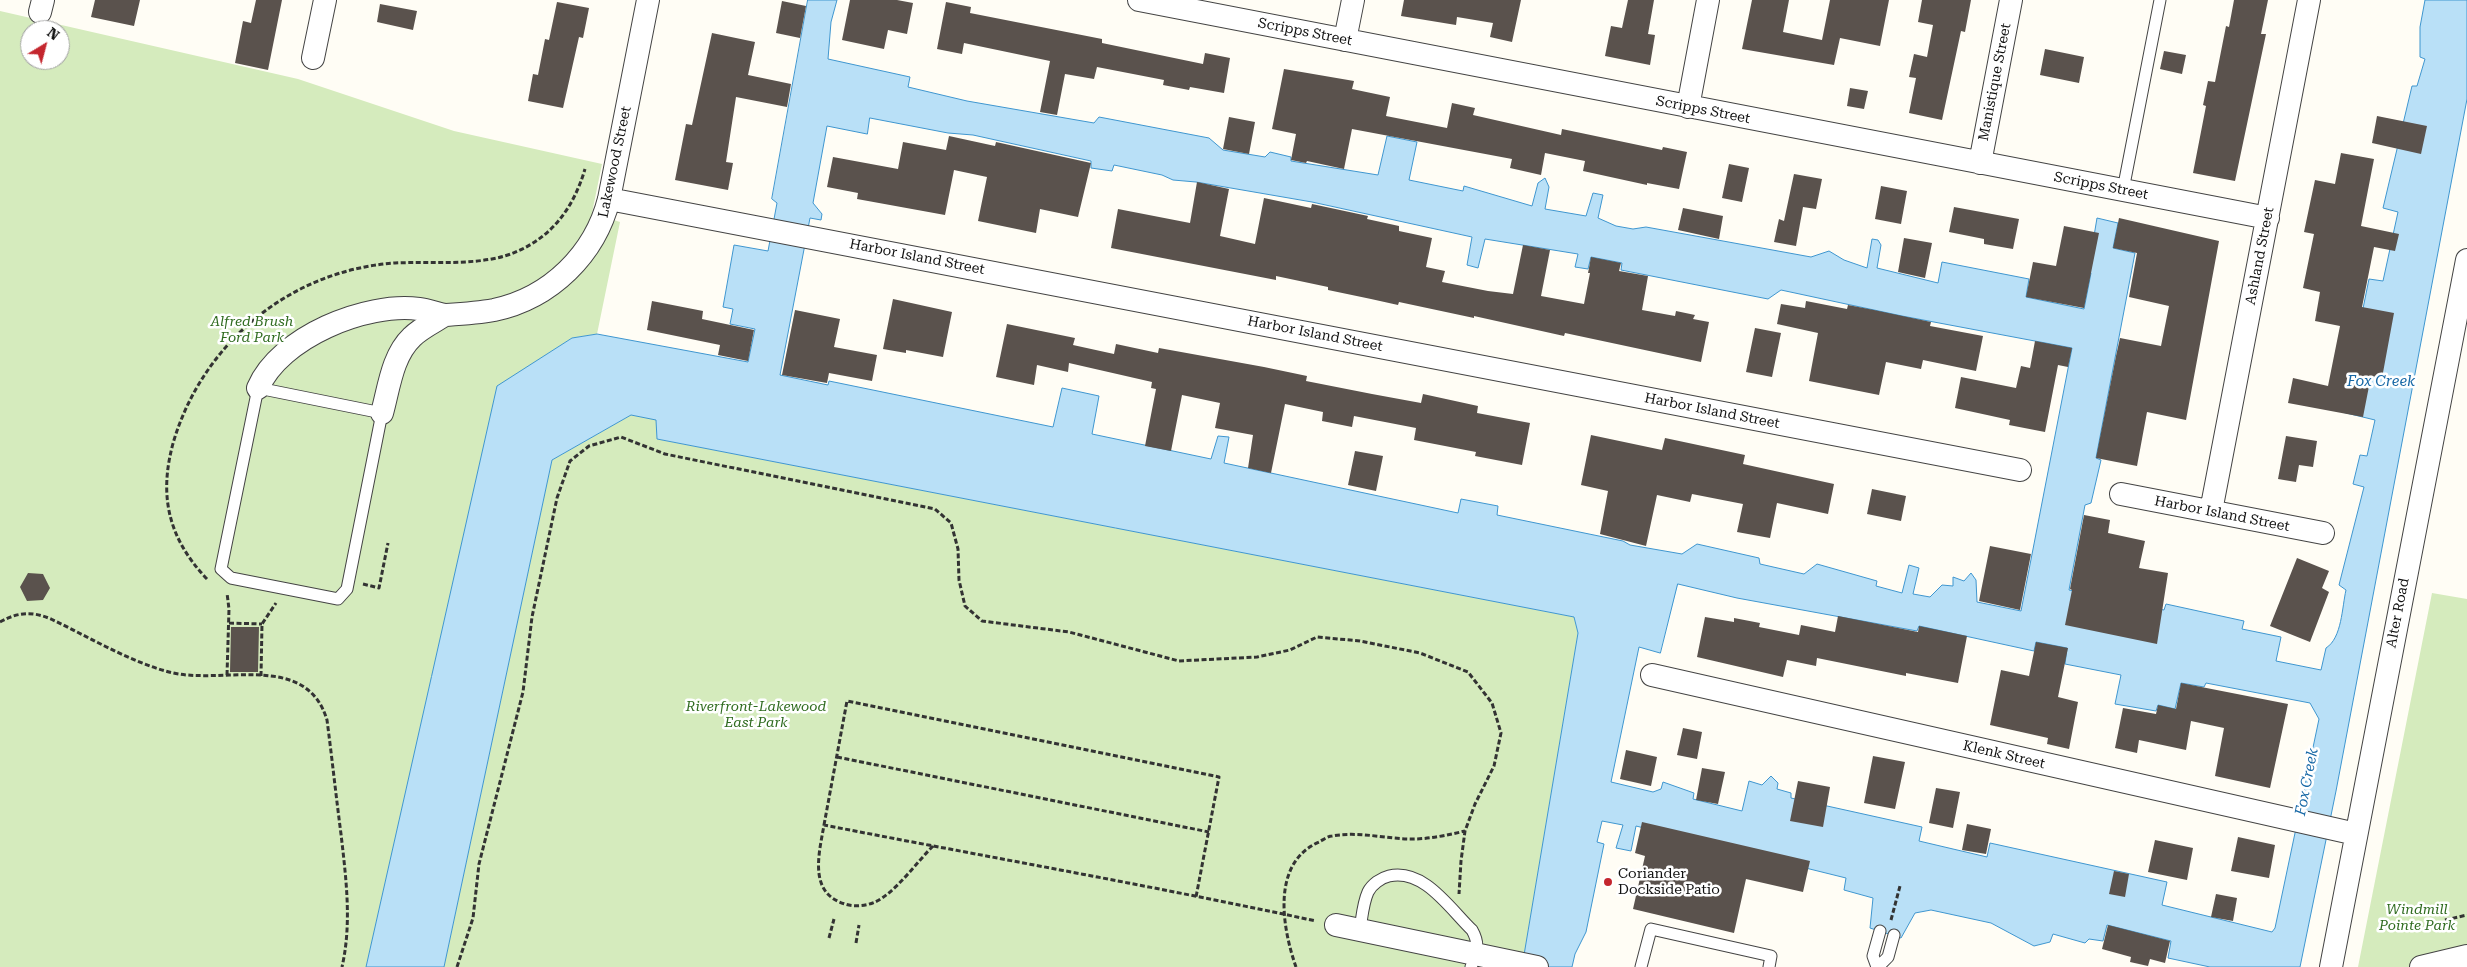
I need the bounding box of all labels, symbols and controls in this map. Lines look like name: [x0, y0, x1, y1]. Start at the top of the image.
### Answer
street label: Scripps Street: [1256, 15, 1354, 49]
north arrow: [20, 20, 70, 70]
street label: Manistique Street: [1975, 22, 2015, 142]
text: N: [44, 24, 63, 43]
street label: Scripps Street: [1654, 93, 1752, 127]
street label: Lakewood Street: [595, 105, 635, 219]
street label: Scripps Street: [2052, 169, 2150, 203]
street label: Ashland Street: [2242, 206, 2278, 306]
street label: Harbor Island Street: [848, 236, 986, 278]
street label: Harbor Island Street: [1246, 313, 1384, 355]
park label: Alfred Brush Ford Park: [211, 314, 293, 347]
water label: Fox Creek: [2347, 373, 2415, 391]
street label: Harbor Island Street: [1643, 390, 1781, 432]
street label: Harbor Island Street: [2153, 493, 2291, 535]
street label: Alter Road: [2383, 577, 2413, 649]
park label: Riverfront-Lakewood East Park: [686, 699, 826, 732]
street label: Klenk Street: [1961, 737, 2047, 773]
water label: Fox Creek: [2292, 747, 2322, 817]
place label: Coriander Dockside Patio: [1618, 866, 1720, 899]
marker: Coriander Dockside Patio: [1602, 876, 1614, 888]
park label: Windmill Pointe Park: [2379, 902, 2455, 934]

